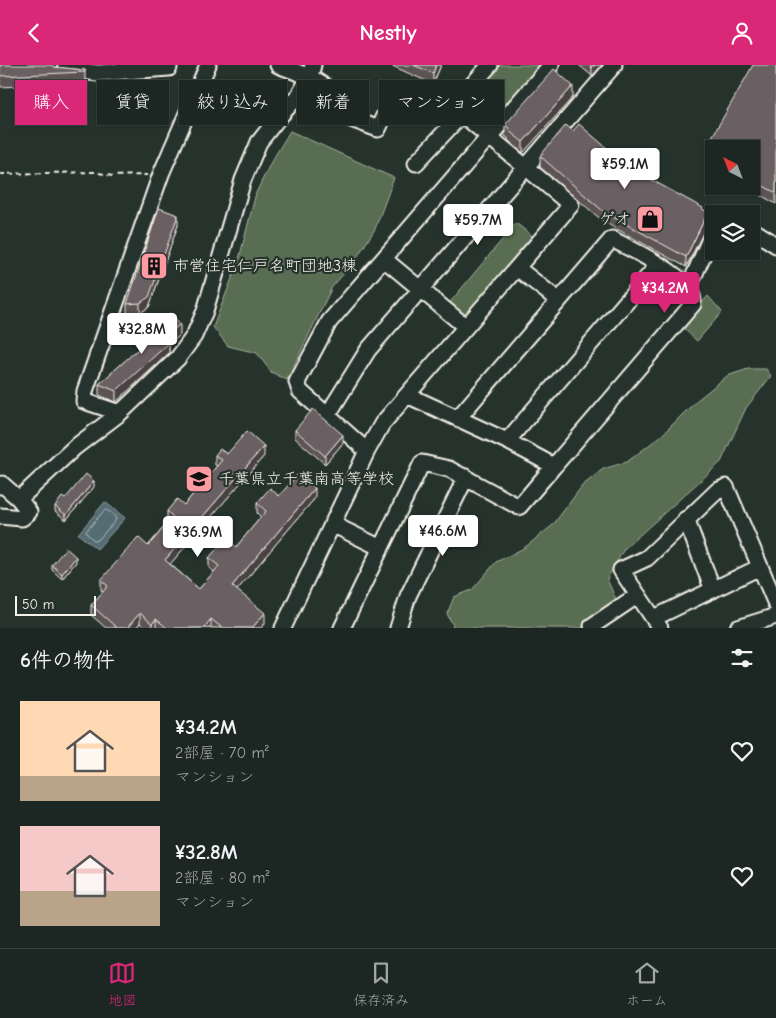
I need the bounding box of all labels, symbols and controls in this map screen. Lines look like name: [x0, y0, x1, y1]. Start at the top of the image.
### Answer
icon: back: [20, 19, 48, 47]
icon: person: [728, 19, 756, 47]
text: Nestly: [360, 20, 416, 46]
chip: 購入: [15, 80, 87, 125]
chip: 賃貸: [97, 80, 169, 125]
chip: 絞り込み: [179, 80, 287, 125]
chip: 新着: [297, 80, 369, 125]
chip: マンション: [379, 80, 504, 125]
north arrow: [705, 140, 760, 195]
map controls: [705, 140, 760, 260]
pin: ¥59.1M: [584, 147, 666, 190]
text: ¥59.1M: [602, 155, 648, 173]
pin: ¥59.7M: [437, 203, 519, 246]
shop icon: ゲオ: [635, 204, 665, 234]
button: layers: [705, 205, 760, 260]
place label: ゲオ: [599, 210, 631, 228]
text: ¥59.7M: [454, 211, 502, 229]
building icon: 市営住宅仁戸名町団地3棟: [139, 251, 169, 281]
place label: 市営住宅仁戸名町団地3棟: [173, 257, 357, 275]
pin: ¥34.2M: [624, 271, 706, 314]
text: ¥34.2M: [641, 279, 689, 297]
pin: ¥32.8M: [101, 313, 183, 355]
text: ¥32.8M: [118, 320, 166, 338]
school or university icon: 千葉県立千葉南高等学校: [184, 464, 214, 494]
place label: 千葉県立千葉南高等学校: [218, 470, 394, 488]
pin: ¥36.9M: [157, 515, 239, 558]
pin: ¥46.6M: [402, 515, 484, 557]
text: ¥46.6M: [419, 522, 467, 540]
text: ¥36.9M: [174, 523, 222, 541]
scale bar: [15, 593, 96, 616]
text: 50 m: [22, 596, 54, 613]
icon: filters: [728, 644, 756, 672]
text: 6件の物件: [20, 648, 115, 672]
text: ¥34.2M: [175, 715, 237, 739]
icon: home: [60, 721, 120, 781]
icon: heart: [728, 737, 756, 765]
text: 2部屋 · 70 m²: [175, 744, 269, 762]
text: マンション: [175, 768, 254, 786]
text: ¥32.8M: [175, 840, 238, 864]
icon: home: [60, 846, 120, 906]
icon: heart: [728, 862, 756, 890]
text: 2部屋 · 80 m²: [175, 869, 269, 887]
text: マンション: [175, 893, 254, 911]
tab: 地図: [108, 959, 136, 1009]
tab: 保存済み: [353, 959, 409, 1009]
tab: ホーム: [626, 959, 668, 1009]

